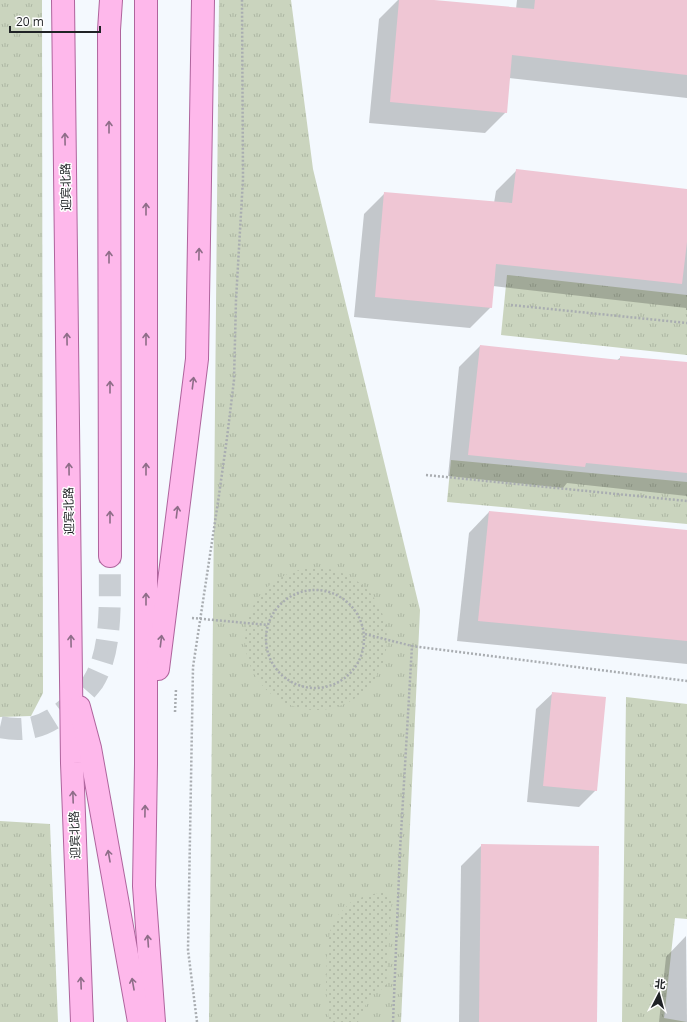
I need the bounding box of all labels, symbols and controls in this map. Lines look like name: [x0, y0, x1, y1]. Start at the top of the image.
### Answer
scale bar: [10, 8, 100, 34]
text: 20 m: [16, 13, 44, 30]
one-way arrow: [105, 121, 113, 134]
one-way arrow: [61, 133, 69, 146]
street label: 迎宾北路: [57, 163, 74, 211]
one-way arrow: [142, 203, 150, 216]
one-way arrow: [195, 248, 203, 261]
one-way arrow: [105, 251, 113, 264]
one-way arrow: [63, 333, 71, 346]
one-way arrow: [142, 333, 150, 346]
one-way arrow: [189, 377, 197, 390]
one-way arrow: [106, 381, 114, 394]
one-way arrow: [65, 463, 73, 476]
one-way arrow: [142, 463, 150, 476]
street label: 迎宾北路: [60, 487, 77, 535]
one-way arrow: [173, 506, 181, 519]
one-way arrow: [106, 511, 114, 524]
one-way arrow: [142, 593, 150, 606]
one-way arrow: [67, 635, 75, 648]
one-way arrow: [157, 635, 165, 648]
one-way arrow: [70, 791, 77, 804]
one-way arrow: [141, 805, 149, 818]
street label: 迎宾北路: [65, 811, 84, 859]
one-way arrow: [105, 850, 113, 863]
one-way arrow: [145, 935, 152, 948]
north arrow: [639, 974, 679, 1014]
text: 北: [654, 976, 666, 992]
one-way arrow: [77, 977, 84, 990]
one-way arrow: [128, 978, 136, 991]

